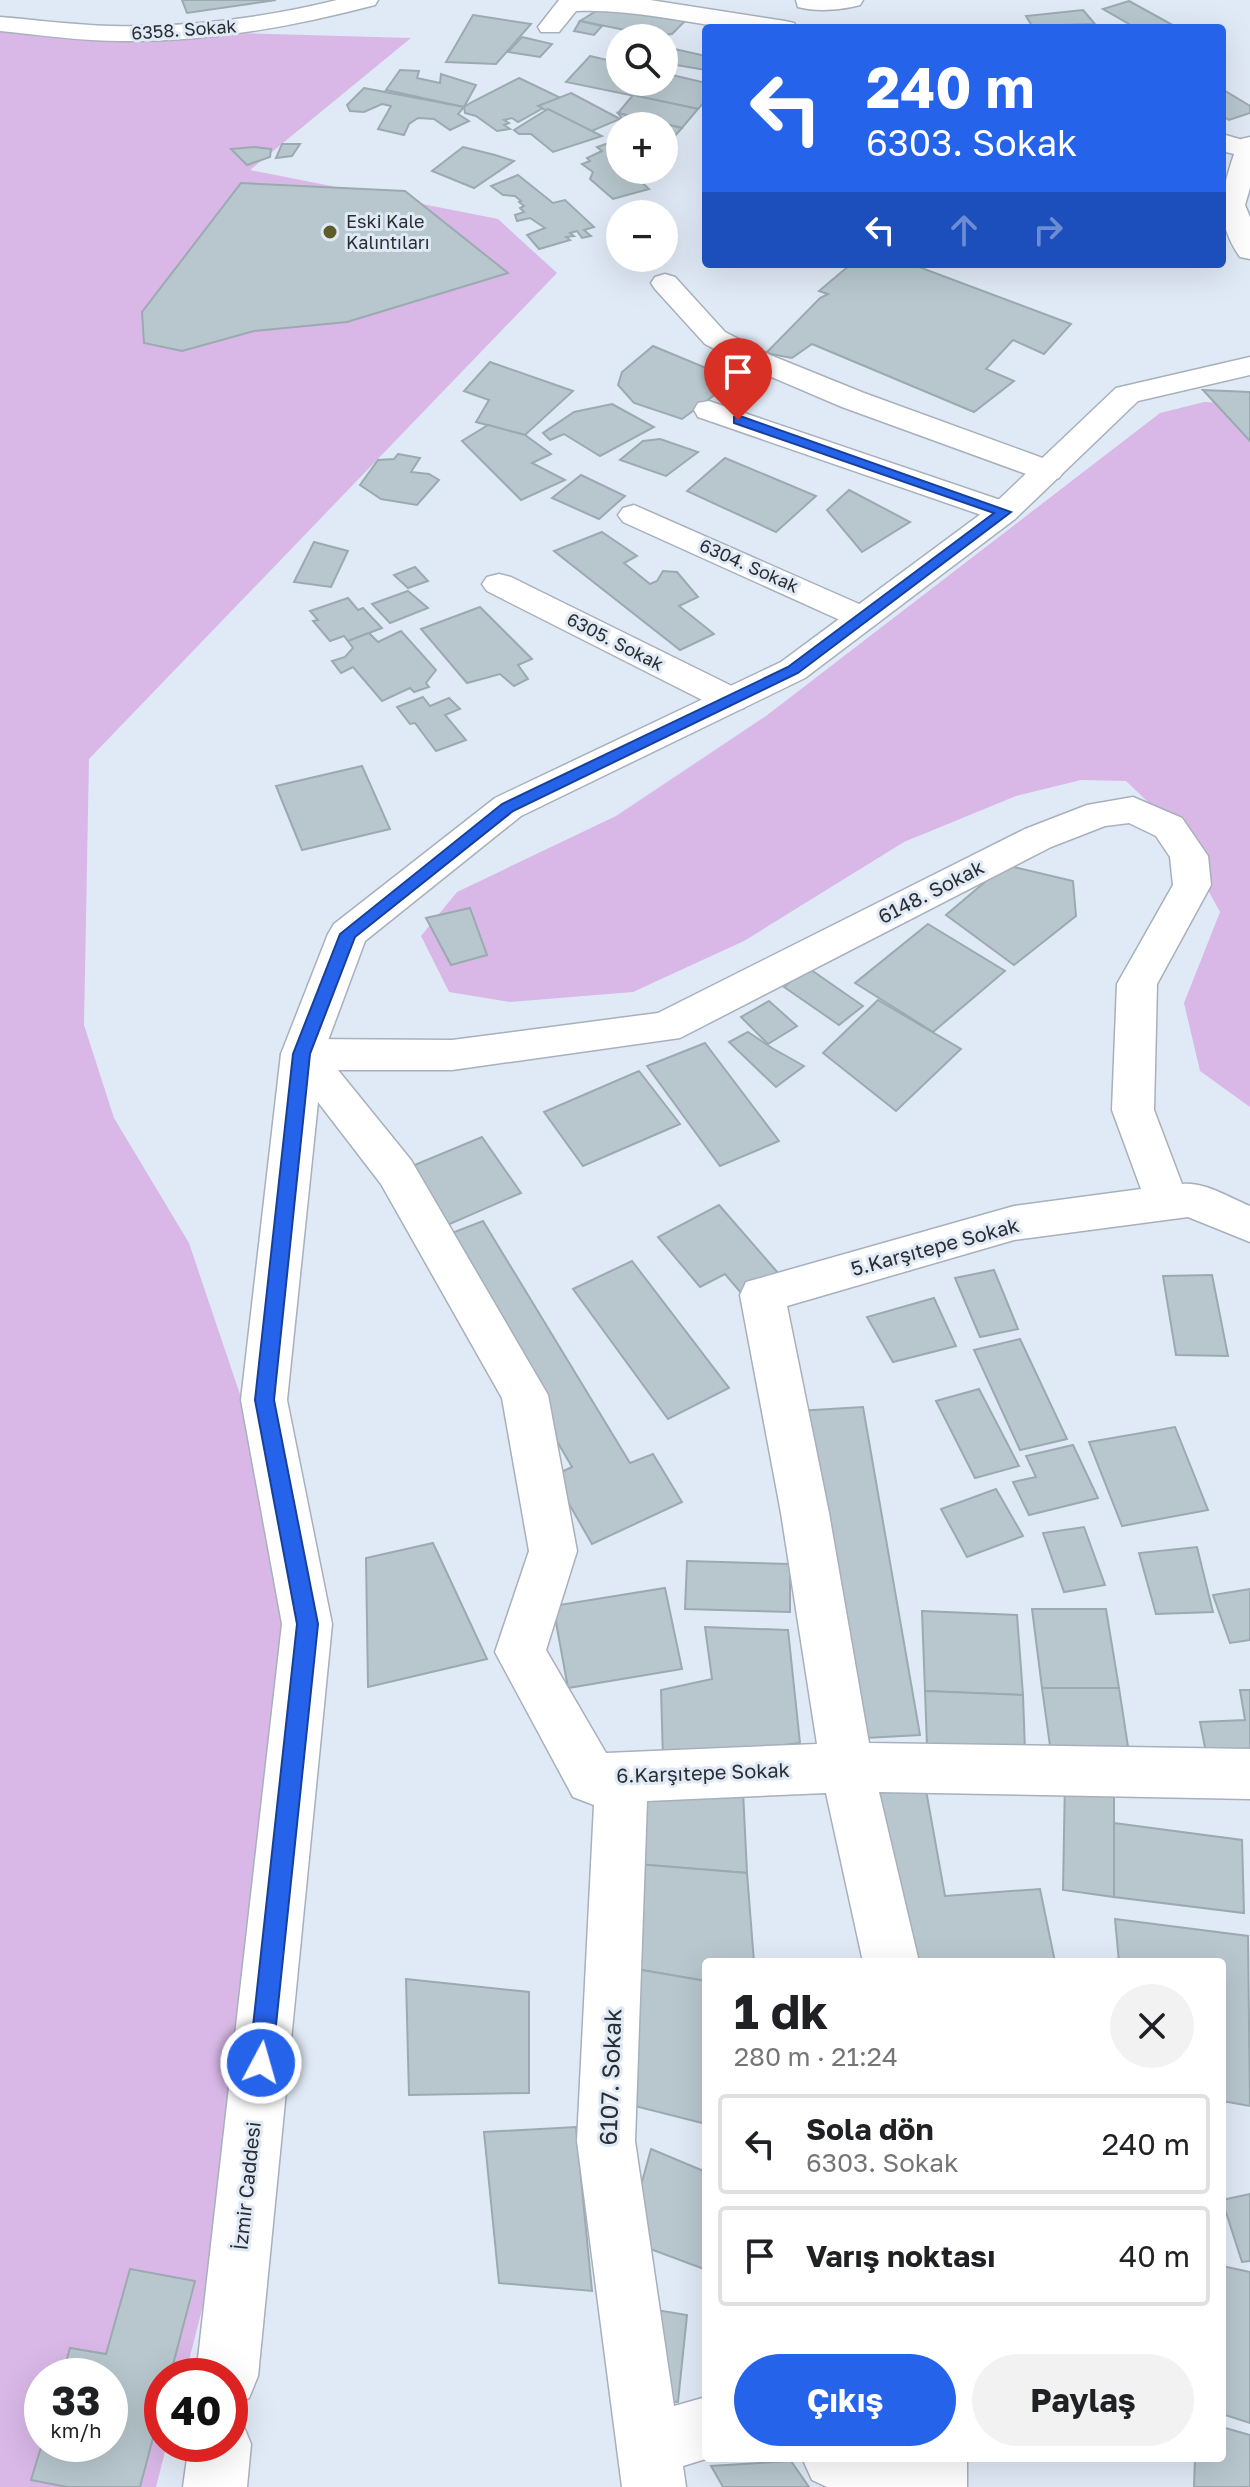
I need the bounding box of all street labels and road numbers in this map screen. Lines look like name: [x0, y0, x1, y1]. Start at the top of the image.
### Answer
street label: 6358. Sokak: [131, 14, 237, 44]
street label: 6304. Sokak: [696, 533, 802, 597]
street label: 6305. Sokak: [563, 607, 667, 675]
street label: 6148. Sokak: [874, 854, 988, 928]
street label: 5.Karşıtepe Sokak: [848, 1212, 1022, 1280]
street label: 6.Karşıtepe Sokak: [616, 1757, 790, 1787]
street label: 6107. Sokak: [593, 2008, 626, 2146]
street label: İzmir Caddesi: [227, 2120, 265, 2251]

